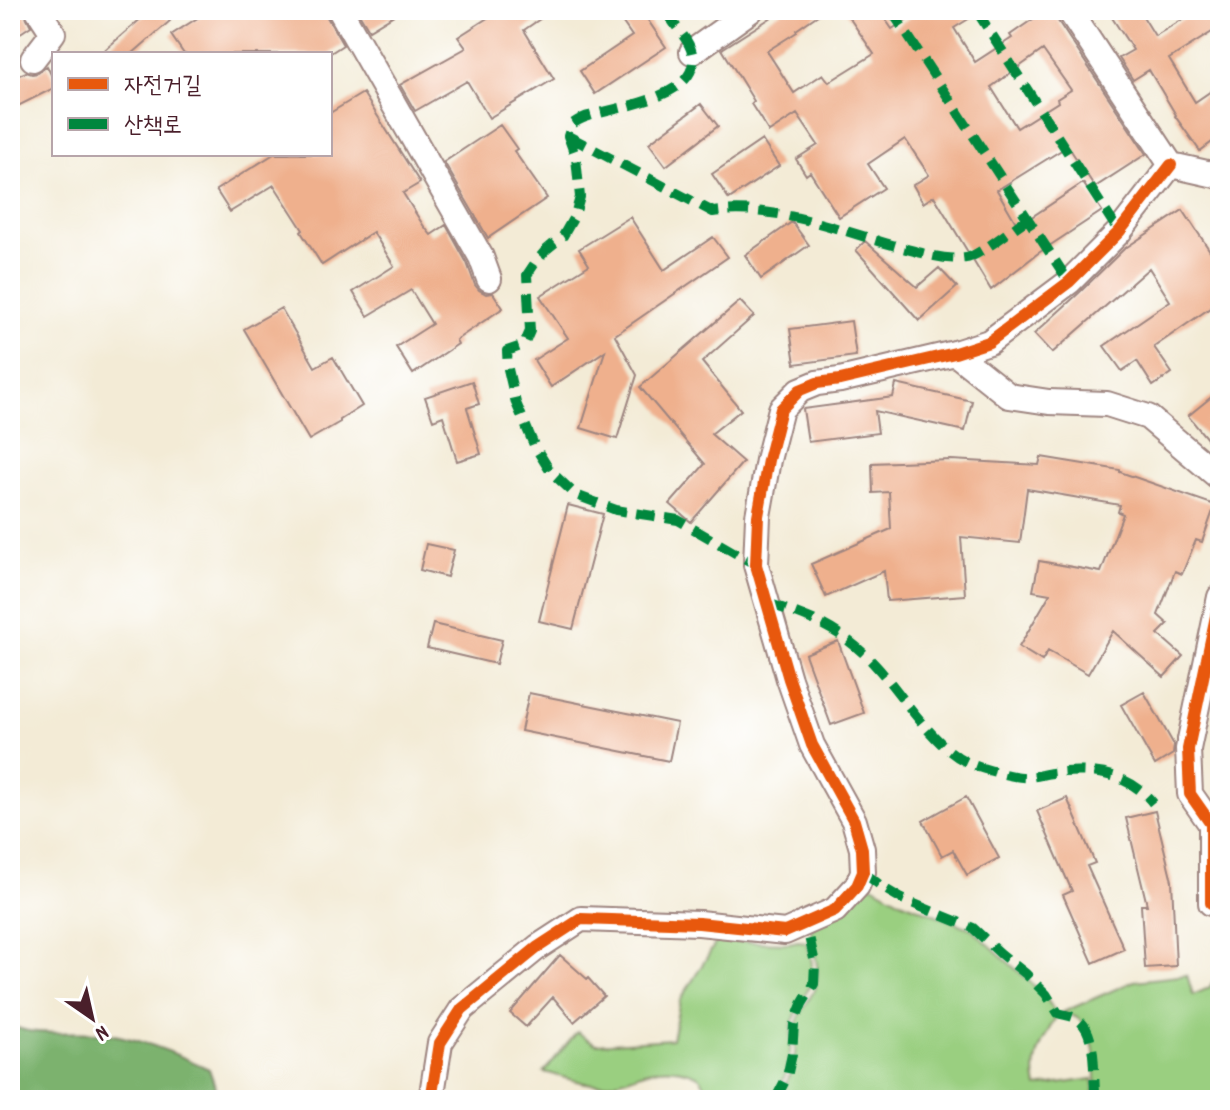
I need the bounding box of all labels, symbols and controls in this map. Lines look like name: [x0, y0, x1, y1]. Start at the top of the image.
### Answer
legend: [52, 52, 332, 156]
text: 자전거길: [124, 70, 201, 104]
text: 산책로: [124, 110, 182, 144]
north arrow: [52, 978, 132, 1058]
text: N: [88, 1016, 114, 1048]

